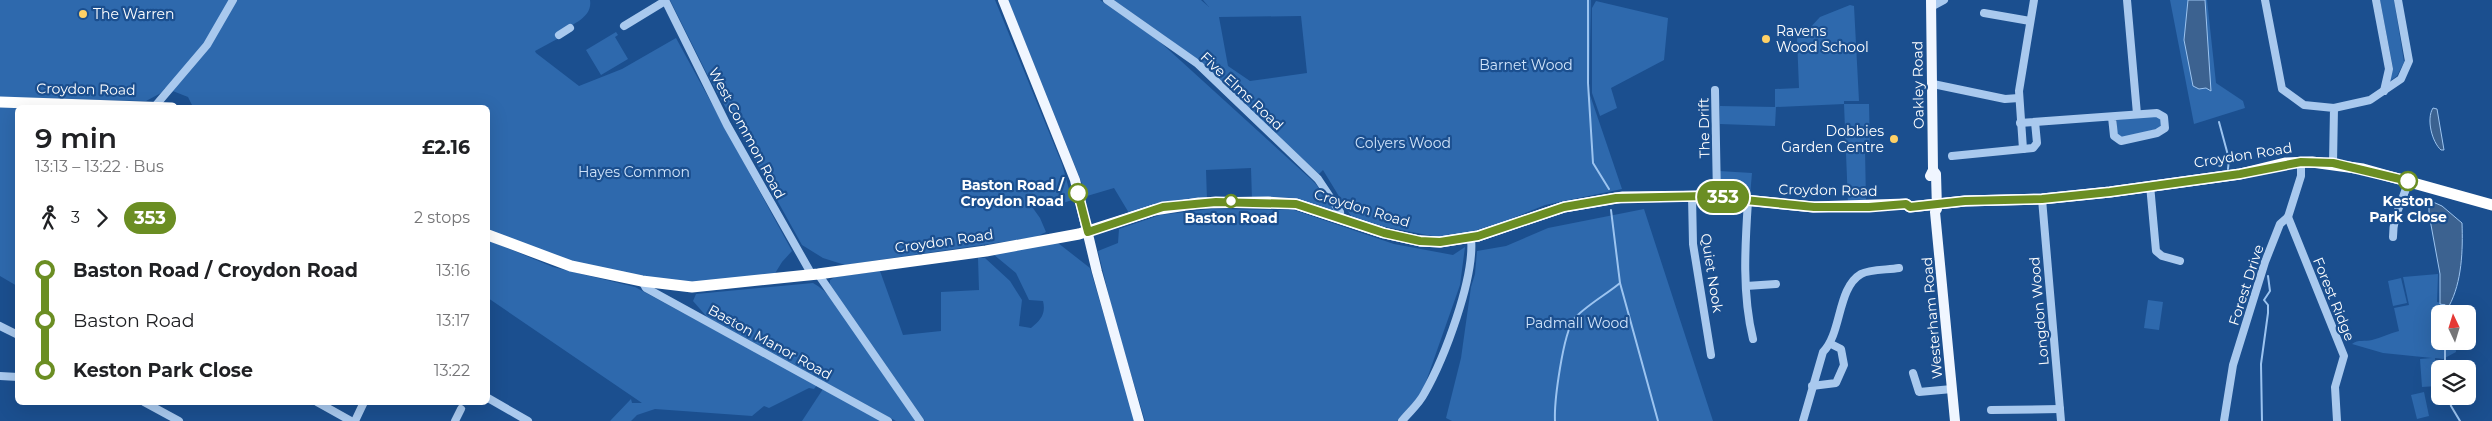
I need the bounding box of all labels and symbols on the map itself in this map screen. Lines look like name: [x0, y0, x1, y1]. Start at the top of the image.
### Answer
place label: The Warren: [93, 5, 175, 23]
marker: The Warren: [77, 8, 89, 20]
place label: Ravens Wood School: [1776, 22, 1869, 56]
marker: Ravens Wood School: [1760, 33, 1772, 45]
street label: Oakley Road: [1908, 41, 1928, 129]
street label: Five Elms Road: [1197, 48, 1287, 134]
park label: Barnet Wood: [1479, 56, 1573, 74]
street label: West Common Road: [705, 64, 789, 202]
street label: Croydon Road: [36, 79, 136, 99]
street label: The Drift: [1694, 97, 1714, 159]
place label: Dobbies Garden Centre: [1781, 122, 1884, 156]
marker: Dobbies Garden Centre: [1888, 133, 1900, 145]
park label: Colyers Wood: [1355, 134, 1451, 152]
street label: Croydon Road: [2193, 138, 2293, 172]
park label: Hayes Common: [578, 163, 690, 181]
marker: Keston Park Close: [2398, 171, 2418, 191]
place label: Baston Road / Croydon Road: [961, 176, 1066, 210]
street label: Croydon Road: [1778, 180, 1878, 200]
line badge: 353: [1694, 181, 1752, 213]
marker: Baston Road / Croydon Road: [1068, 183, 1088, 203]
street label: Croydon Road: [1312, 185, 1412, 231]
place label: Keston Park Close: [2369, 192, 2447, 226]
marker: Baston Road: [1224, 194, 1238, 208]
place label: Baston Road: [1184, 209, 1278, 227]
street label: Croydon Road: [894, 225, 994, 257]
street label: Quiet Nook: [1697, 232, 1727, 315]
street label: Forest Drive: [2224, 242, 2268, 328]
street label: Forest Ridge: [2309, 254, 2359, 344]
street label: Westerham Road: [1918, 256, 1946, 380]
street label: Longdon Wood: [2025, 256, 2053, 366]
street label: Baston Manor Road: [705, 300, 835, 384]
north arrow: [2431, 305, 2476, 350]
park label: Padmall Wood: [1525, 314, 1629, 332]

